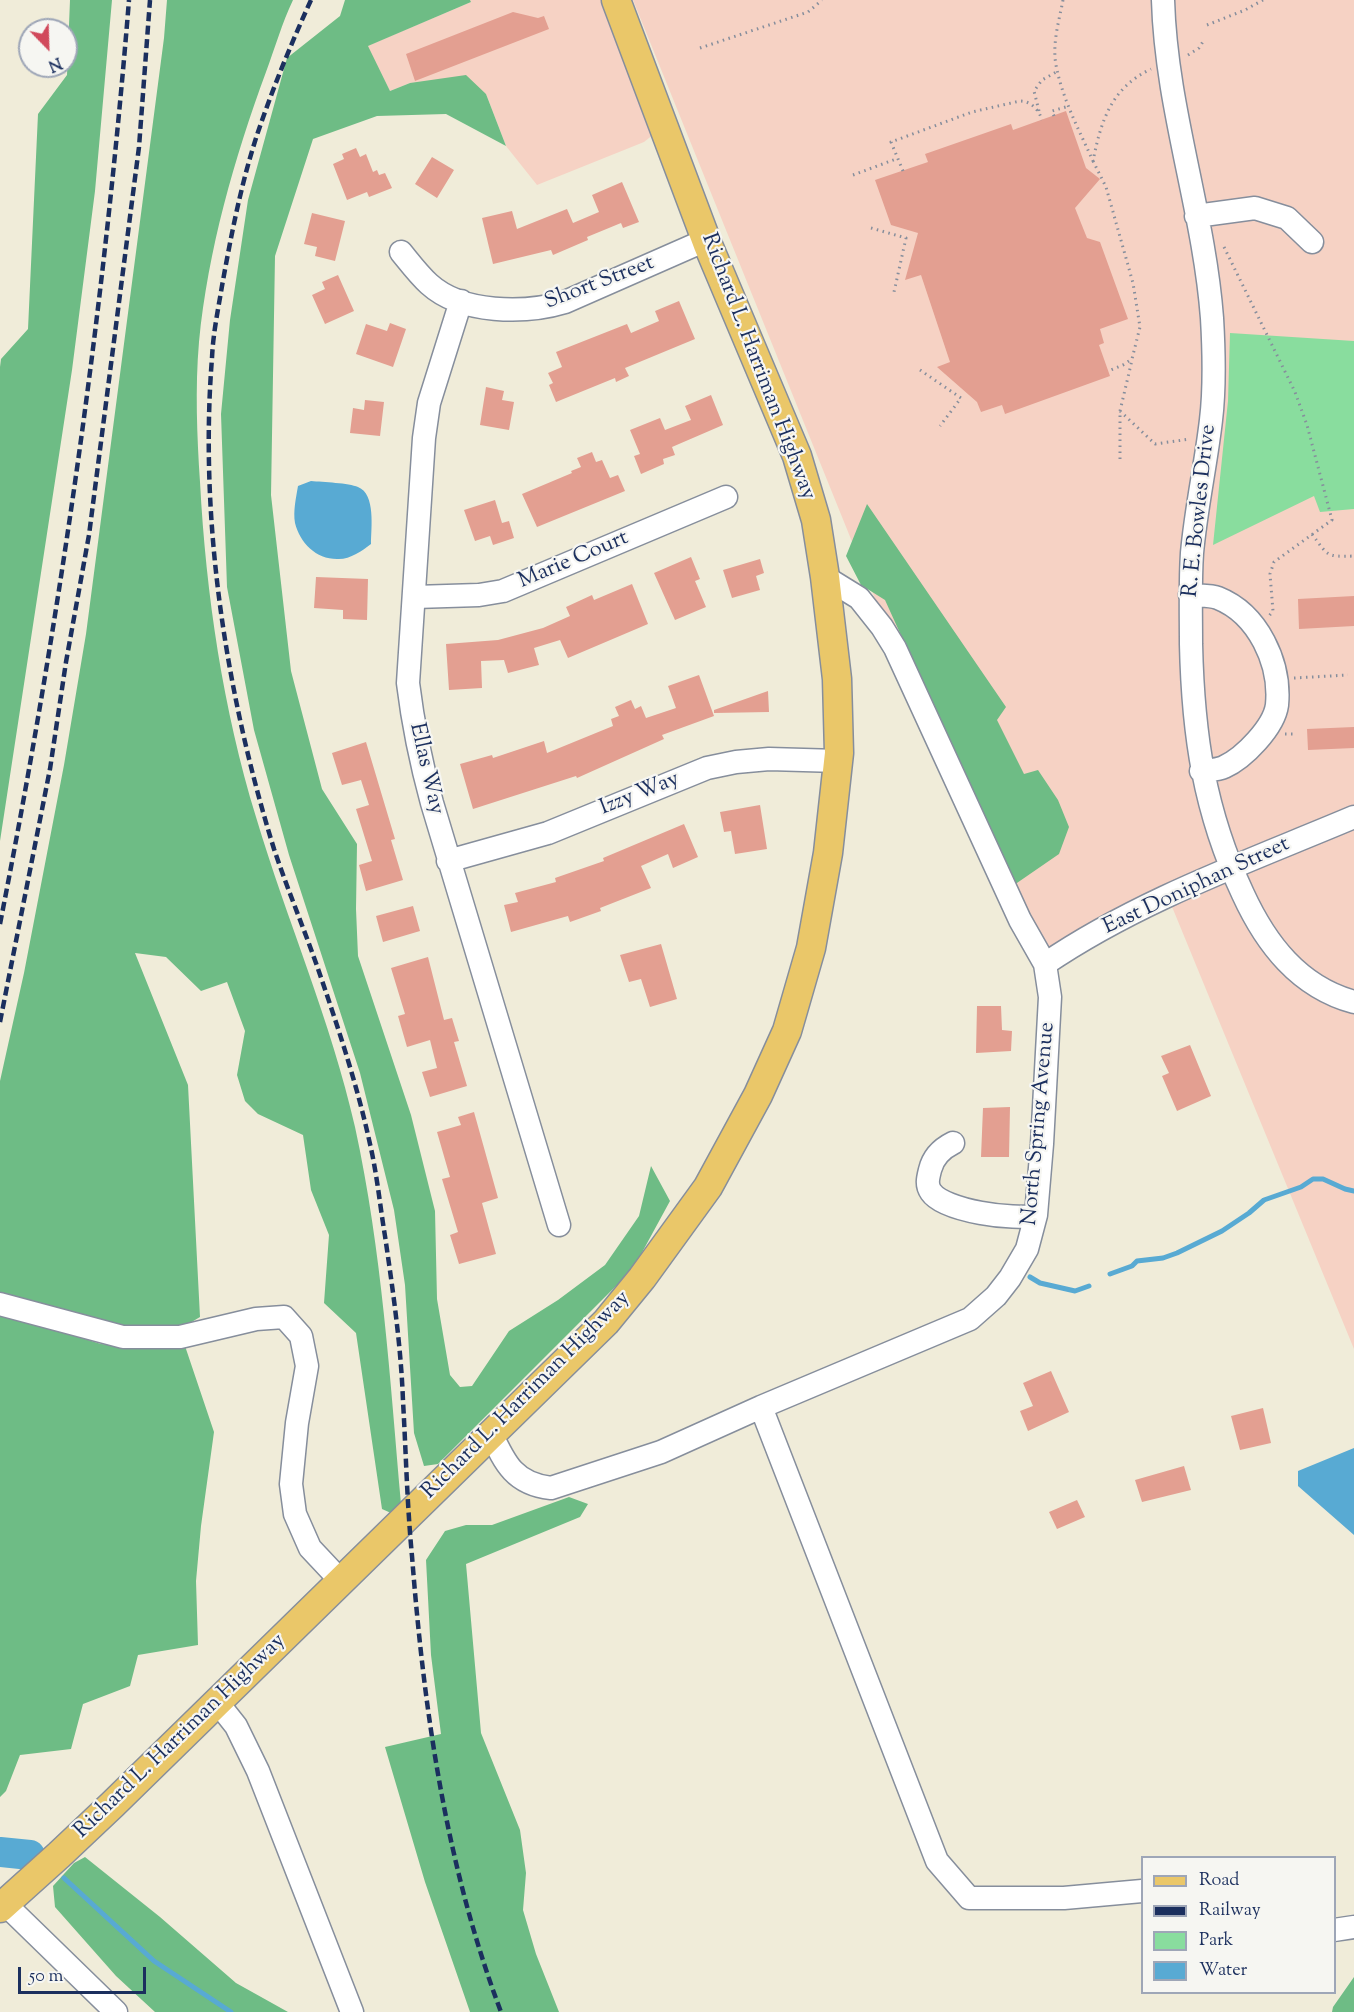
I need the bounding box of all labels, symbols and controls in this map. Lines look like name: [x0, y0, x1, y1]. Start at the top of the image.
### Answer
north arrow: [18, 18, 78, 78]
text: N: [44, 50, 65, 76]
street label: Richard L. Harriman Highway: [694, 230, 820, 504]
street label: Short Street: [542, 251, 658, 317]
street label: R. E. Bowles Drive: [1179, 423, 1223, 599]
street label: Marie Court: [515, 526, 633, 596]
street label: Ellas Way: [402, 721, 448, 817]
street label: Izzy Way: [596, 767, 684, 823]
street label: East Doniphan Street: [1100, 832, 1294, 942]
street label: North Spring Avenue: [1018, 1021, 1062, 1227]
street label: Richard L. Harriman Highway: [417, 1286, 637, 1506]
street label: Richard L. Harriman Highway: [70, 1629, 292, 1845]
legend: [1141, 1856, 1336, 1994]
text: Road: [1199, 1868, 1239, 1894]
text: Railway: [1199, 1898, 1261, 1924]
text: Park: [1199, 1928, 1233, 1954]
scale bar: [21, 1955, 148, 1993]
text: Water: [1199, 1958, 1247, 1984]
text: 50 m: [29, 1964, 63, 1990]

